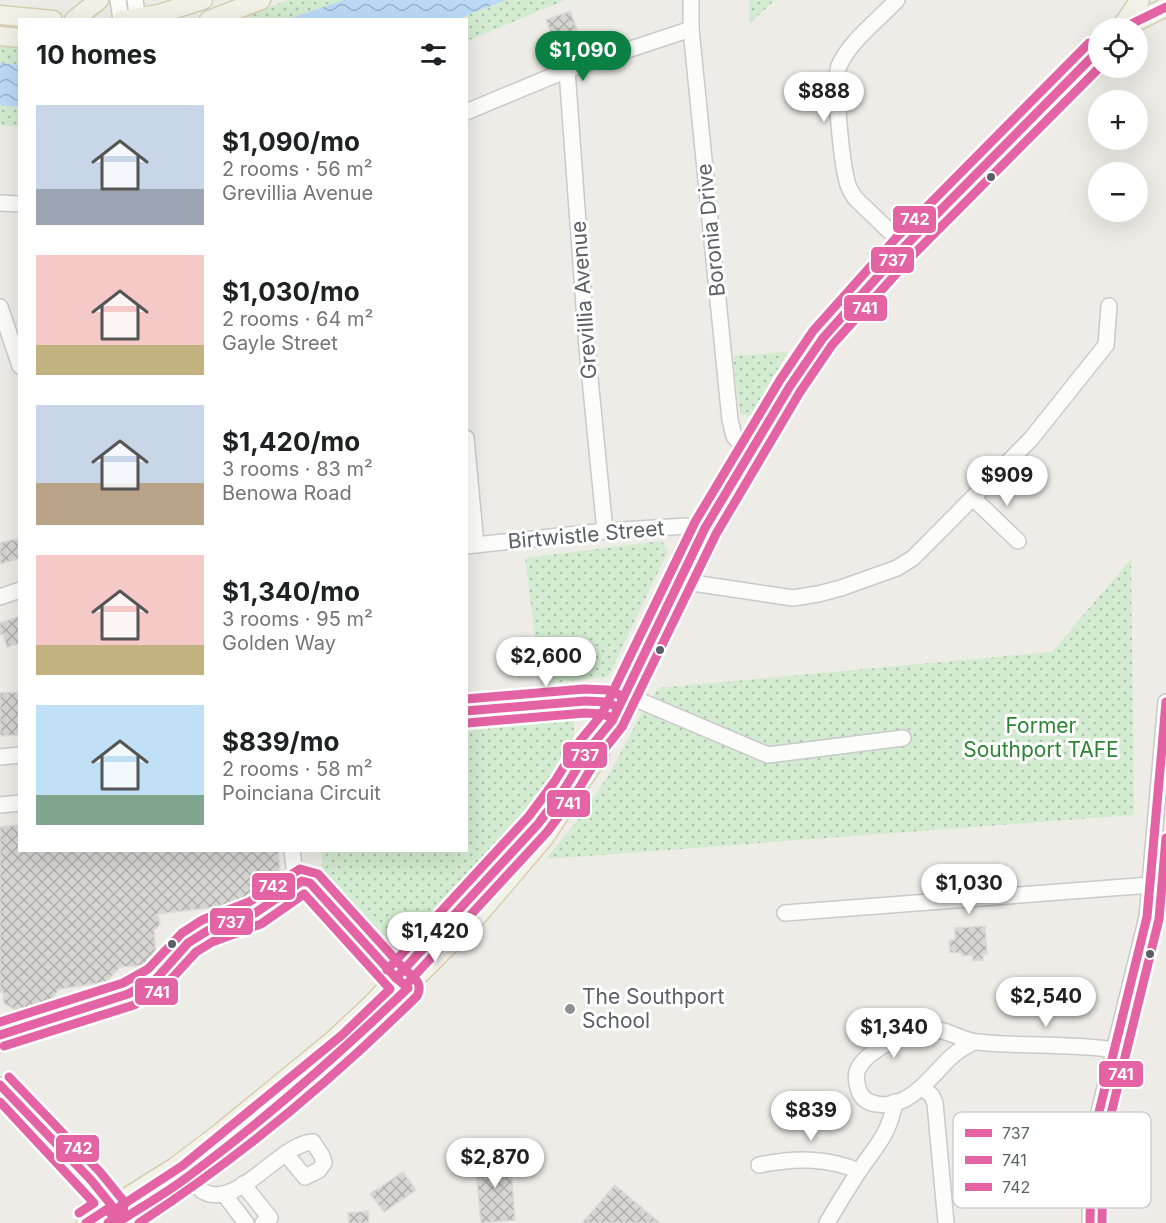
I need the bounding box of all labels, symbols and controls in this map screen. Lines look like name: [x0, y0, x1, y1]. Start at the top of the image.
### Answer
map controls: [1088, 18, 1148, 222]
button: locate: [1088, 18, 1148, 78]
pin: $1,090: [534, 31, 632, 82]
icon: filters: [417, 38, 450, 71]
text: $1,090: [549, 38, 617, 62]
text: 10 homes: [36, 39, 157, 70]
pin: $888: [788, 72, 860, 123]
text: $888: [798, 79, 850, 103]
button: +: [1088, 90, 1148, 150]
text: $1,090/mo: [222, 126, 360, 157]
icon: home: [84, 129, 156, 201]
text: 2 rooms · 56 m²: [222, 157, 373, 181]
street label: Boronia Drive: [691, 162, 730, 298]
button: −: [1088, 162, 1148, 222]
unlabelled marker: [985, 171, 997, 183]
text: Grevillia Avenue: [222, 181, 373, 205]
line badge: 742: [892, 205, 937, 234]
text: 742: [900, 209, 930, 229]
street label: Grevillia Avenue: [565, 220, 602, 380]
line badge: 737: [870, 246, 915, 274]
text: 737: [879, 250, 907, 270]
text: $1,030/mo: [222, 276, 360, 307]
icon: home: [84, 279, 156, 351]
line badge: 741: [843, 294, 888, 322]
text: 741: [852, 298, 878, 318]
text: 2 rooms · 64 m²: [222, 307, 373, 331]
text: Gayle Street: [222, 331, 338, 355]
text: $1,420/mo: [222, 426, 360, 457]
icon: home: [84, 429, 156, 501]
pin: $909: [971, 456, 1043, 507]
text: 3 rooms · 83 m²: [222, 457, 373, 481]
text: $909: [981, 463, 1033, 487]
text: Benowa Road: [222, 481, 352, 505]
street label: Birtwistle Street: [507, 515, 665, 554]
text: $1,340/mo: [222, 576, 360, 607]
icon: home: [84, 579, 156, 651]
text: 3 rooms · 95 m²: [222, 607, 373, 631]
text: Golden Way: [222, 631, 336, 655]
pin: $2,600: [497, 637, 595, 688]
text: $2,600: [510, 644, 582, 668]
unlabelled marker: [654, 644, 666, 656]
park label: Former Southport TAFE: [963, 713, 1119, 762]
text: $839/mo: [222, 726, 339, 757]
icon: home: [84, 729, 156, 801]
line badge: 737: [562, 741, 608, 769]
text: 737: [571, 745, 599, 765]
text: 2 rooms · 58 m²: [222, 757, 373, 781]
text: Poinciana Circuit: [222, 781, 381, 805]
line badge: 741: [546, 789, 591, 818]
text: 741: [555, 793, 581, 813]
pin: $1,030: [920, 864, 1018, 915]
text: $1,030: [935, 871, 1003, 895]
line badge: 742: [251, 872, 296, 901]
text: 742: [258, 876, 288, 896]
line badge: 737: [209, 907, 254, 936]
text: 737: [217, 912, 245, 932]
pin: $1,420: [386, 912, 484, 963]
text: $1,420: [401, 919, 469, 943]
unlabelled marker: [166, 938, 178, 950]
unlabelled marker: [1144, 948, 1156, 960]
line badge: 741: [134, 977, 179, 1006]
pin: $2,540: [997, 977, 1095, 1028]
text: 741: [144, 982, 170, 1002]
place label: The Southport School: [582, 984, 725, 1033]
text: $2,540: [1010, 984, 1082, 1008]
marker: The Southport School: [563, 1002, 577, 1016]
pin: $1,340: [845, 1008, 943, 1059]
text: $1,340: [860, 1015, 928, 1039]
line badge: 741: [1098, 1060, 1144, 1088]
text: 741: [1108, 1064, 1134, 1084]
pin: $839: [775, 1091, 847, 1142]
text: $839: [785, 1098, 837, 1122]
legend: [953, 1112, 1151, 1208]
text: 737: [1002, 1123, 1030, 1143]
line badge: 742: [55, 1134, 100, 1163]
text: 742: [63, 1138, 93, 1158]
pin: $2,870: [446, 1138, 544, 1189]
text: $2,870: [460, 1145, 530, 1169]
text: 741: [1002, 1150, 1027, 1170]
text: 742: [1002, 1177, 1030, 1197]

